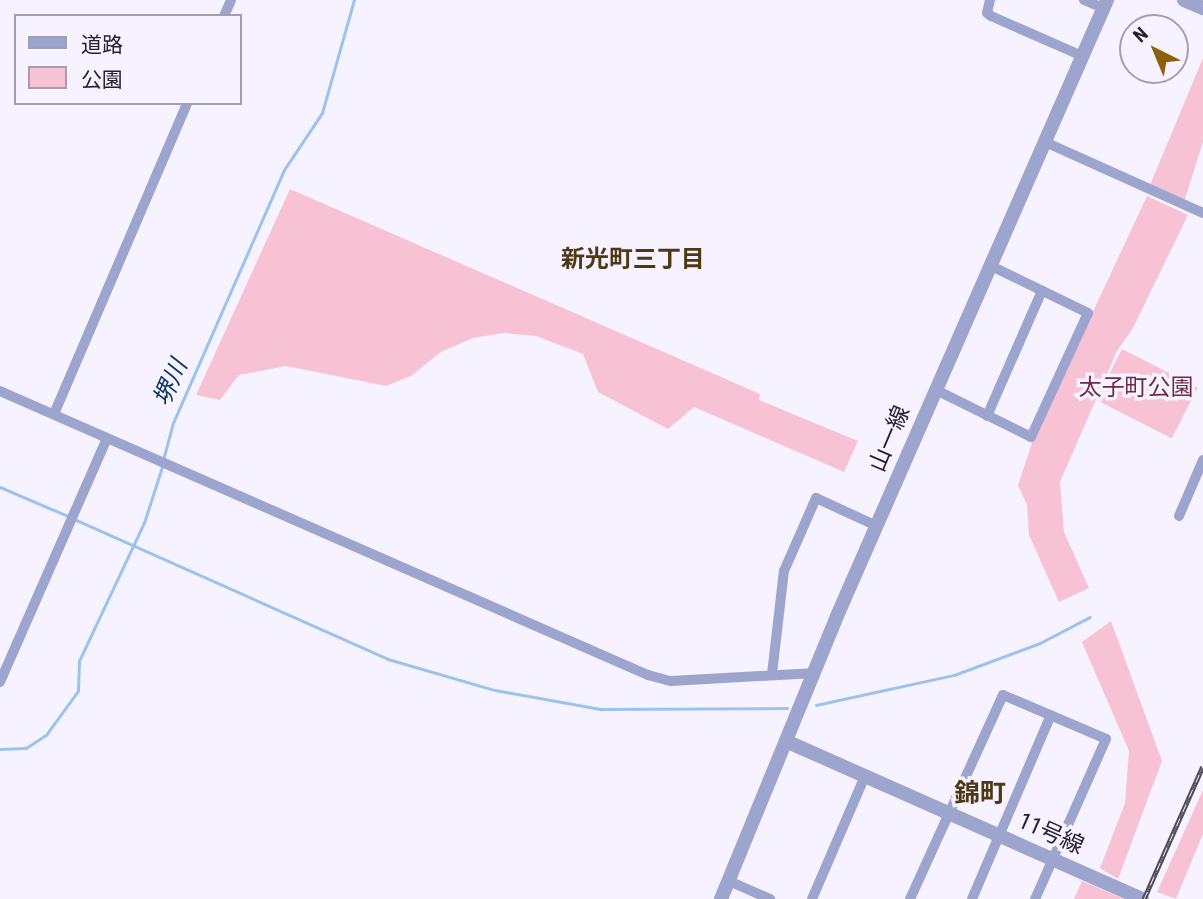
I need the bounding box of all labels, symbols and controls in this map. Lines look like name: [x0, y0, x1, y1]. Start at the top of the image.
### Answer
legend: [14, 14, 242, 105]
north arrow: [1119, 14, 1189, 84]
text: N: [1129, 22, 1153, 47]
text: 道路: [81, 33, 123, 57]
text: 公園: [81, 68, 123, 92]
district label: 新光町三丁目: [561, 246, 705, 274]
water label: 堺川: [148, 355, 194, 411]
park label: 太子町公園: [1079, 374, 1193, 402]
street label: 山一線: [864, 402, 916, 476]
district label: 錦町: [954, 778, 1006, 810]
street label: 11号線: [1014, 807, 1088, 861]

